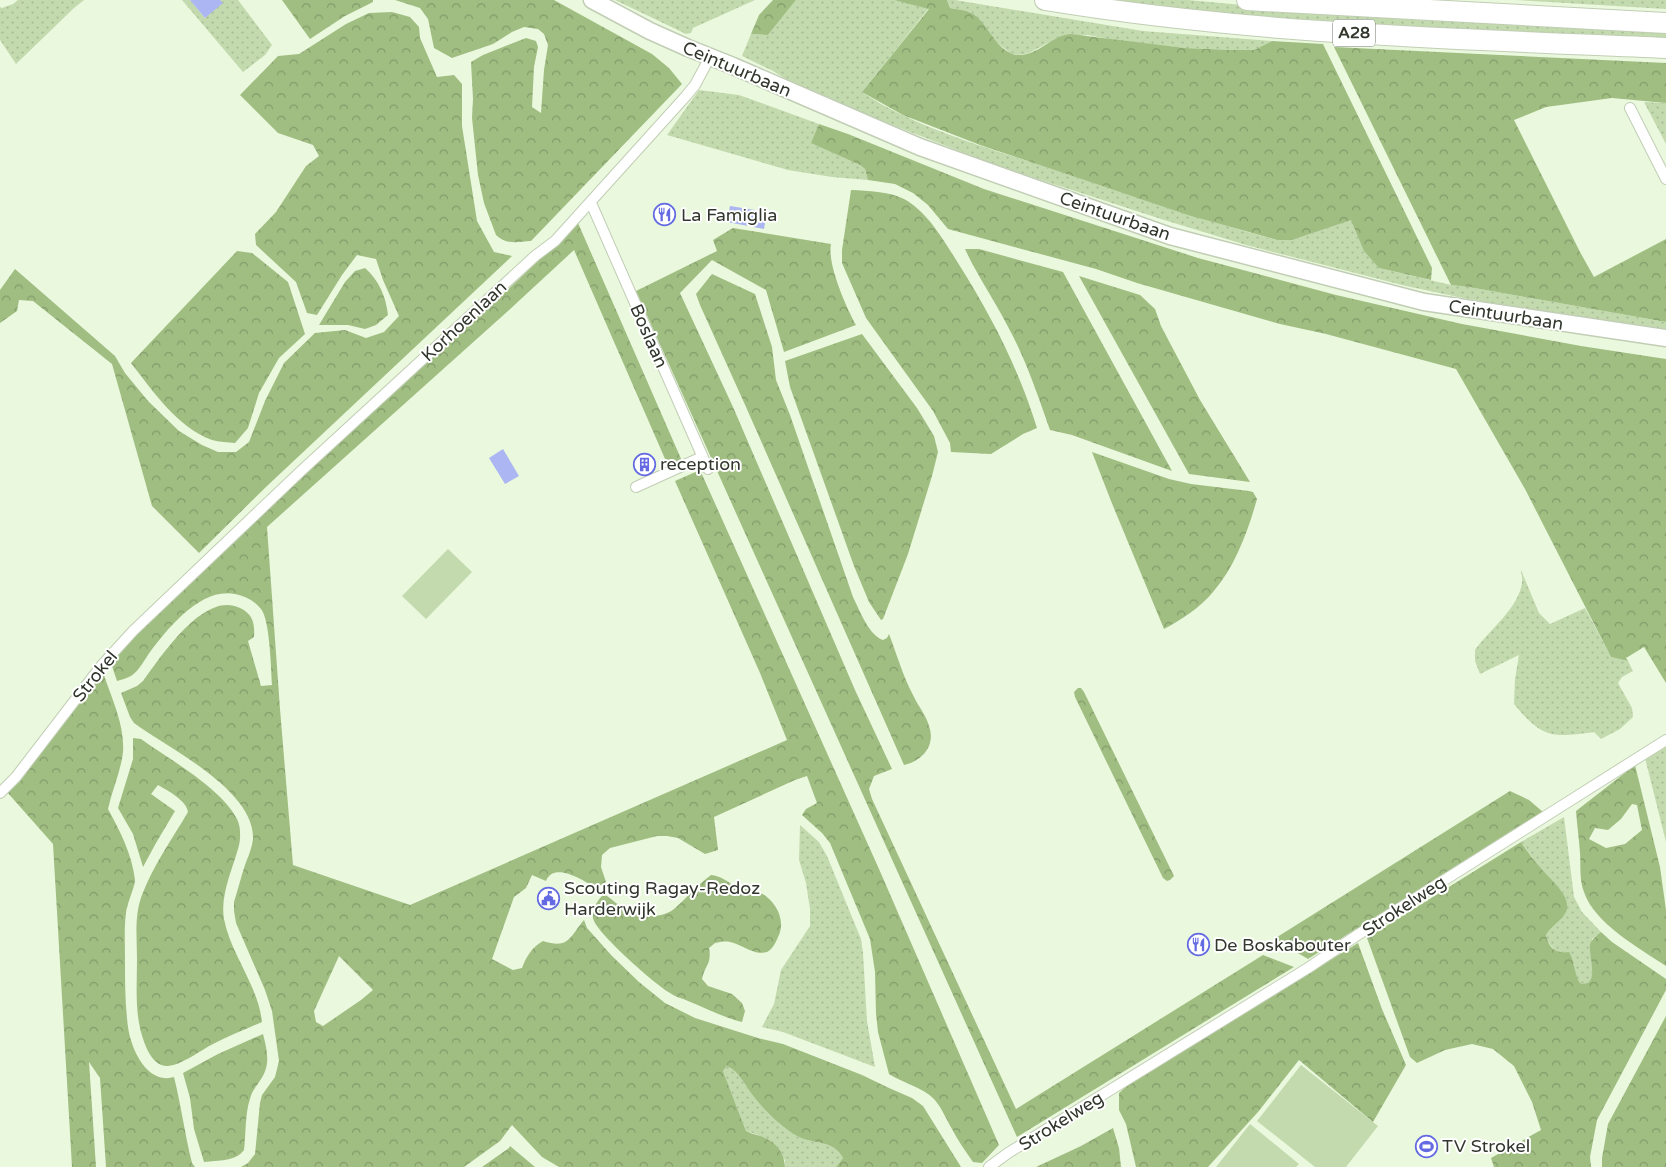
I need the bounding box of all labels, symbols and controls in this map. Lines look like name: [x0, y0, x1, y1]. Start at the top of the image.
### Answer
road number: A28: [1333, 19, 1375, 46]
street label: Ceintuurbaan: [679, 36, 795, 102]
street label: Ceintuurbaan: [1057, 187, 1173, 245]
restaurant icon: La Famiglia: [653, 203, 677, 227]
place label: La Famiglia: [681, 204, 777, 226]
street label: Korhoenlaan: [417, 276, 511, 366]
street label: Ceintuurbaan: [1447, 295, 1565, 335]
street label: Boslaan: [625, 301, 673, 371]
building icon: reception: [632, 452, 656, 476]
place label: reception: [660, 453, 741, 475]
street label: Strokel: [68, 646, 122, 706]
street label: Strokelweg: [1358, 871, 1450, 941]
place label: Scouting Ragay-Redoz Harderwijk: [564, 877, 760, 920]
public building icon: Scouting Ragay-Redoz Harderwijk: [536, 886, 560, 910]
restaurant icon: De Boskabouter: [1186, 933, 1210, 957]
place label: De Boskabouter: [1214, 934, 1351, 956]
street label: Strokelweg: [1015, 1086, 1107, 1156]
sports icon: TV Strokel: [1414, 1134, 1438, 1158]
place label: TV Strokel: [1442, 1135, 1530, 1157]

